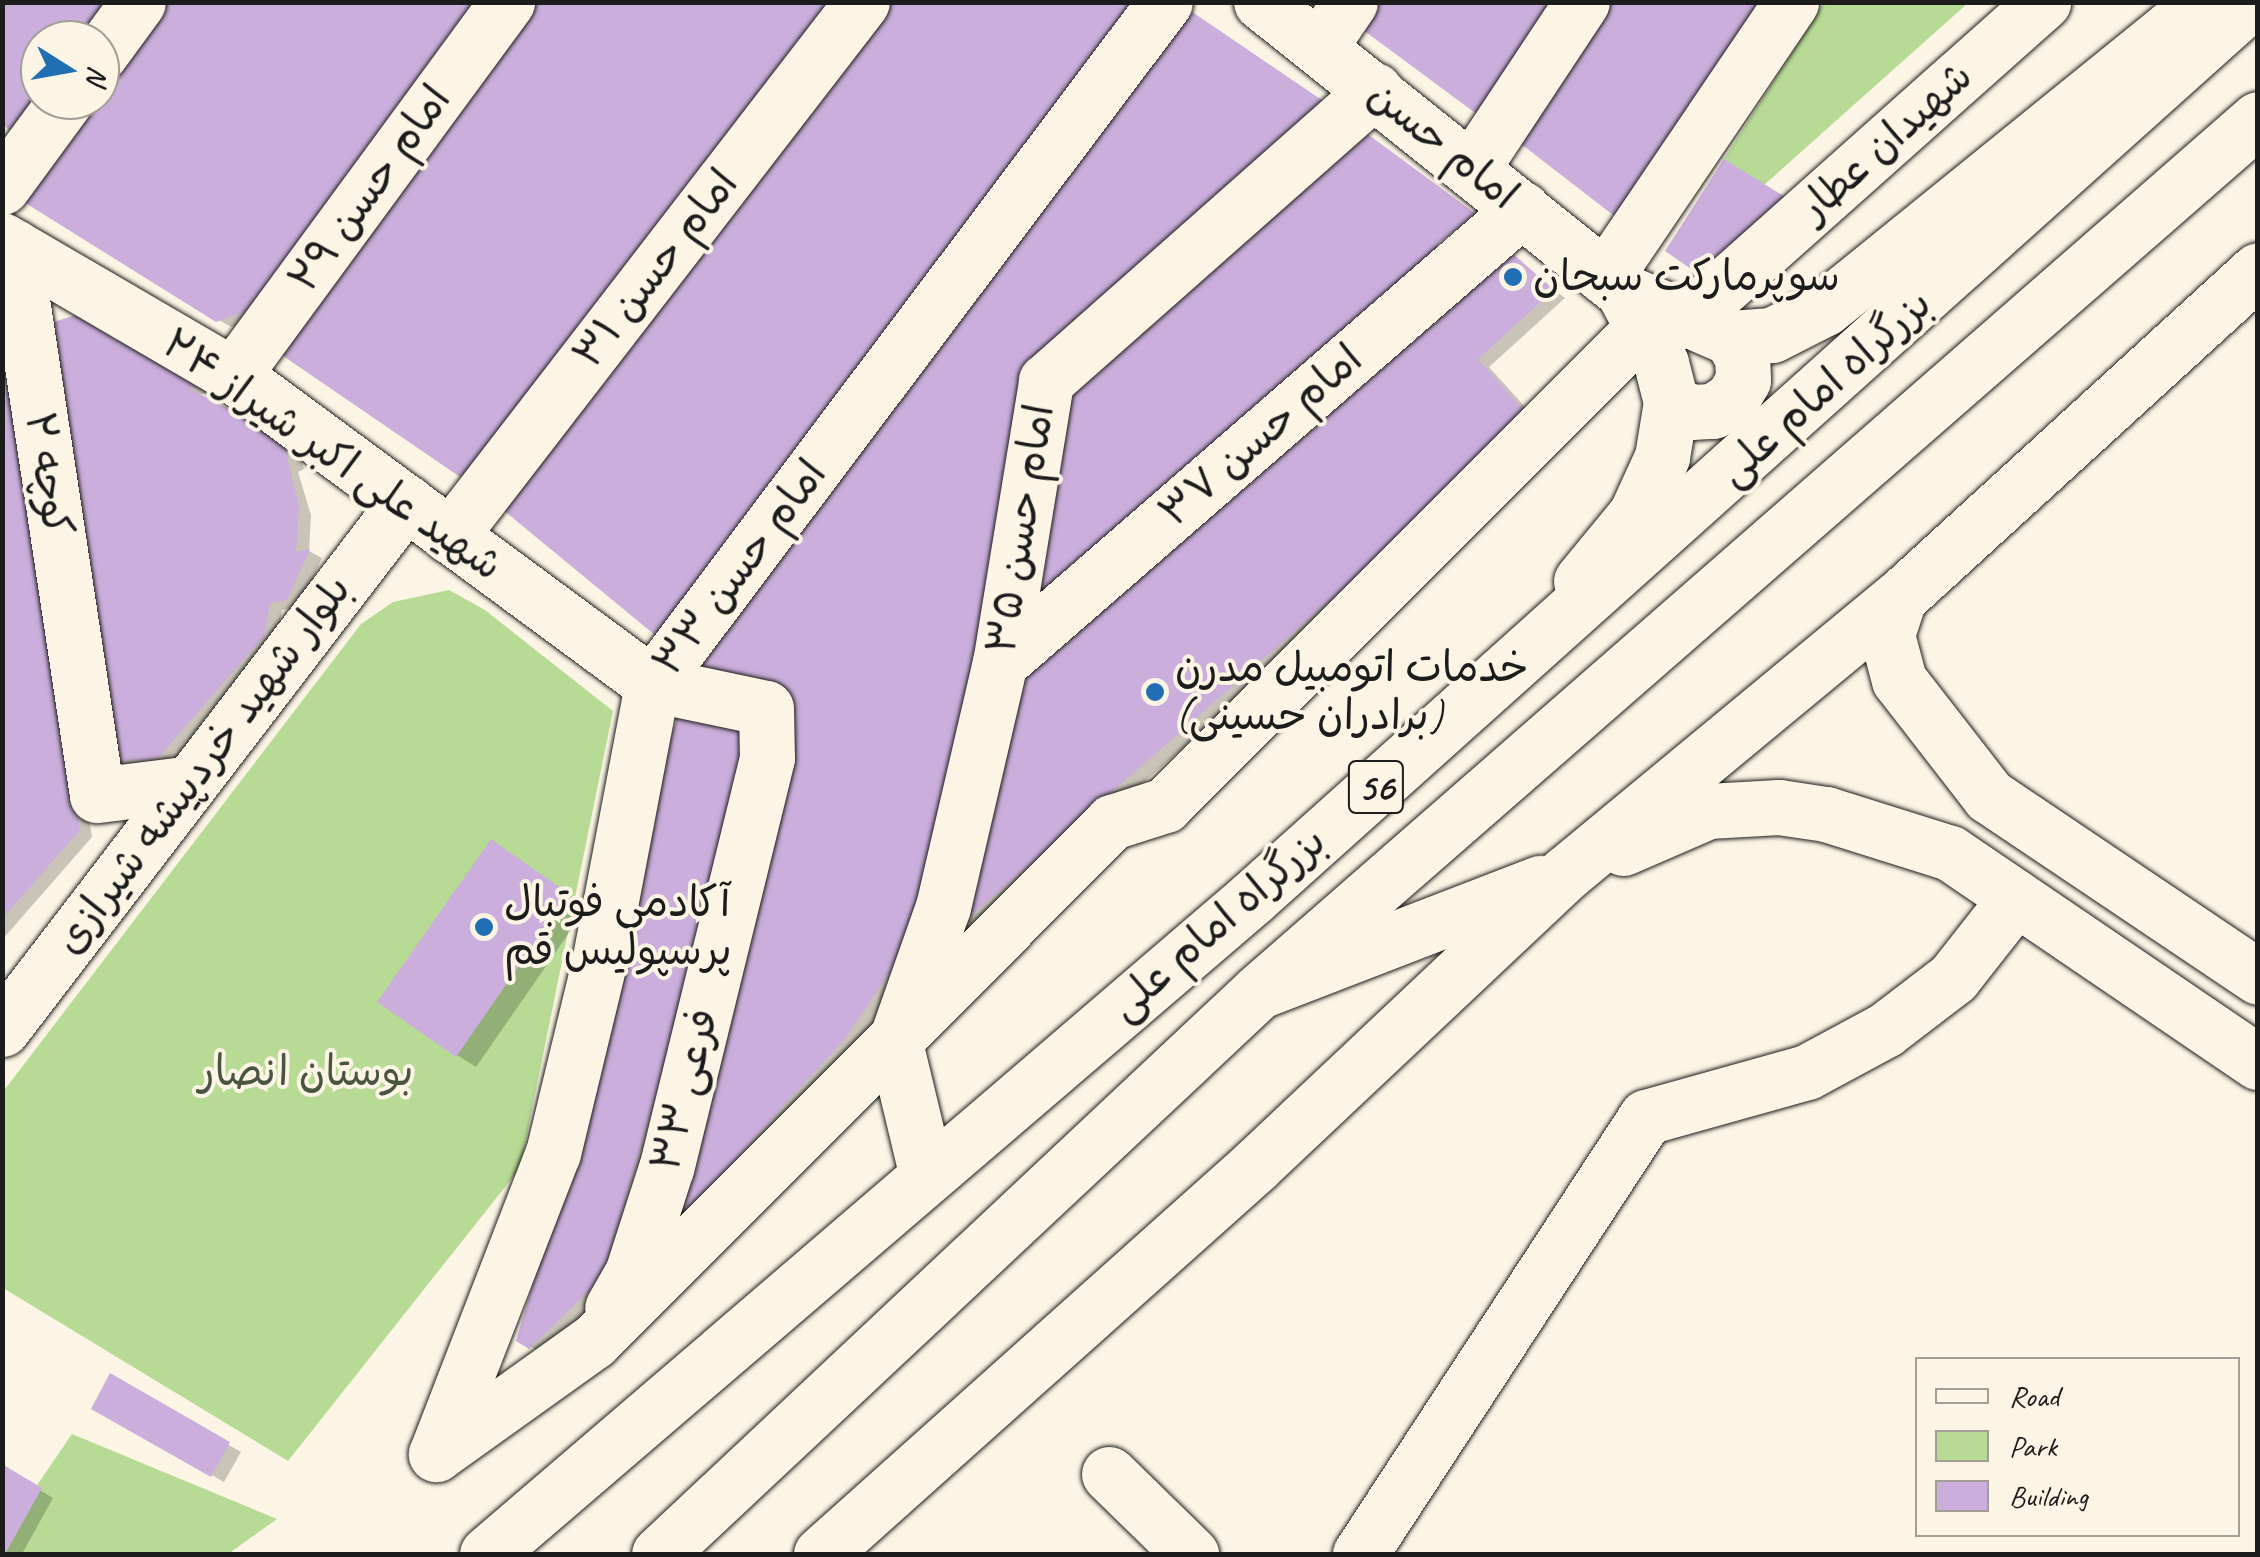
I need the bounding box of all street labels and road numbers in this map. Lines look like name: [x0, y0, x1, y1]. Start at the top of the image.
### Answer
street label: شهیدان عطار: [1789, 51, 1983, 233]
street label: امام حسن: [1358, 69, 1528, 221]
street label: امام حسن ۲۹: [278, 76, 462, 302]
street label: امام حسن ۳۱: [563, 160, 749, 378]
street label: بزرگراه امام علی: [1708, 279, 1942, 497]
street label: شهید علی اکبر شیراز ۲۴: [152, 319, 512, 591]
street label: امام حسن ۳۷: [1149, 334, 1373, 538]
street label: امام حسن ۳۵: [976, 401, 1066, 657]
street label: کوچه ۲: [13, 409, 83, 539]
street label: امام حسن ۳۳: [642, 450, 838, 686]
street label: بلوار شهید خردپیشه شیرازی: [44, 566, 362, 964]
road number: 56: [1346, 752, 1406, 822]
street label: بزرگراه امام علی: [1100, 816, 1336, 1032]
street label: فرعی ۳۳: [641, 1004, 729, 1176]

